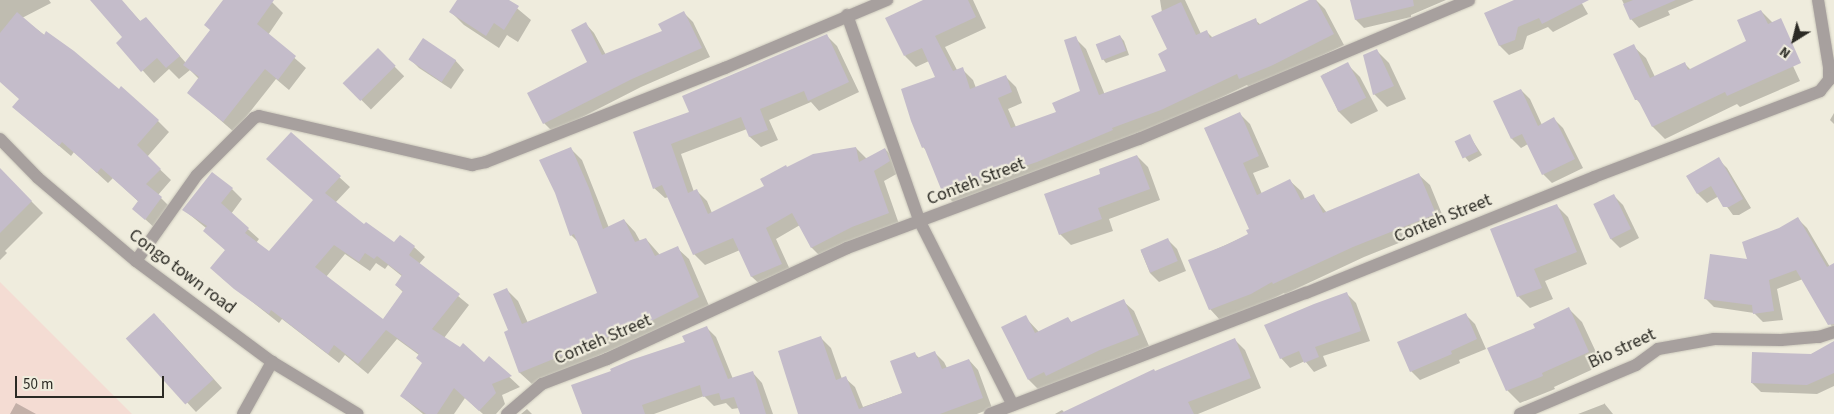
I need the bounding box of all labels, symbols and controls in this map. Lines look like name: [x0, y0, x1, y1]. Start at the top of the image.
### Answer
north arrow: [1769, 15, 1819, 65]
text: N: [1776, 41, 1795, 63]
street label: Conteh Street: [924, 153, 1028, 211]
street label: Conteh Street: [1391, 190, 1495, 248]
street label: Congo town road: [124, 225, 240, 319]
street label: Conteh Street: [551, 310, 655, 370]
street label: Bio street: [1585, 324, 1659, 374]
scale bar: [18, 366, 166, 398]
text: 50 m: [23, 374, 53, 395]

